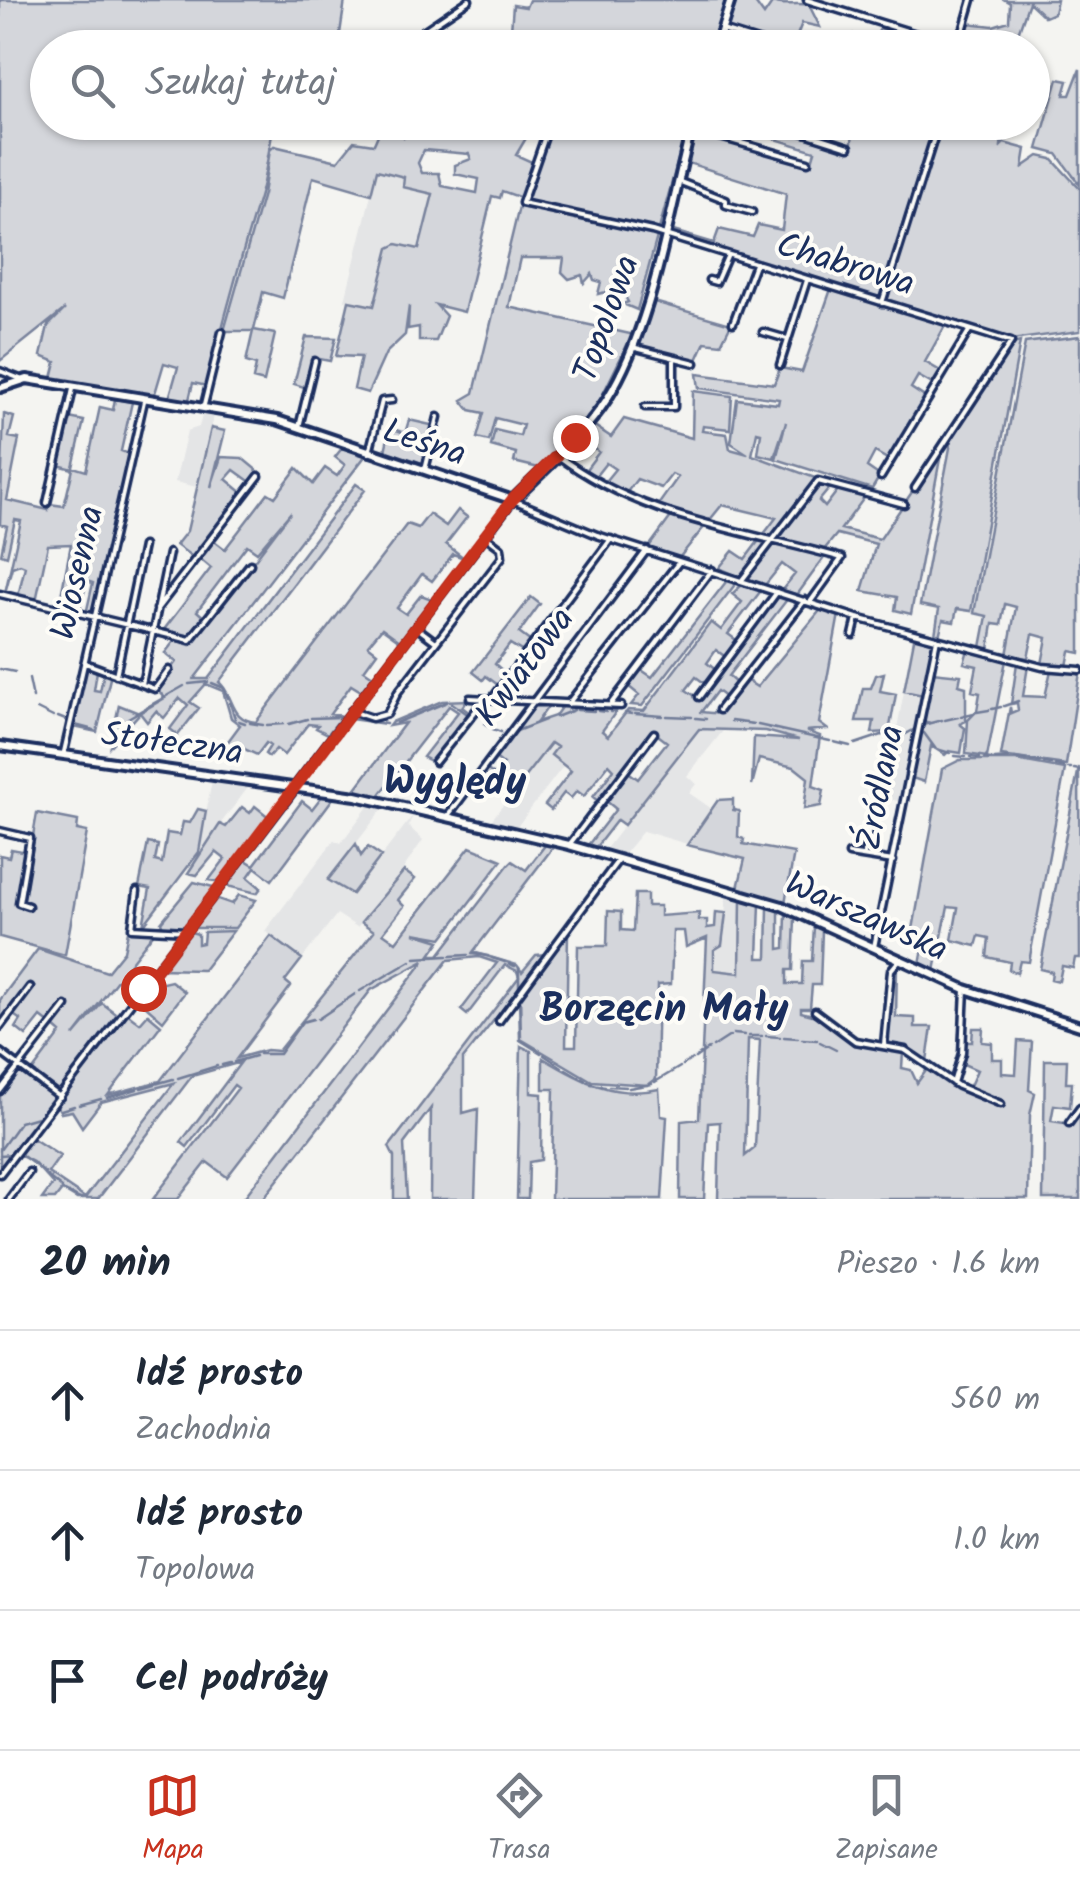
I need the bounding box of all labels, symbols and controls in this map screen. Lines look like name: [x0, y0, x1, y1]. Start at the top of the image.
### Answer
search box: [30, 30, 1050, 140]
text: Szukaj tutaj: [145, 55, 336, 115]
icon: search: [65, 58, 120, 113]
street label: Chabrowa: [769, 218, 921, 314]
street label: Topolowa: [559, 248, 657, 390]
street label: Leśna: [375, 404, 473, 484]
route end: [553, 415, 599, 461]
street label: Wiosenna: [36, 500, 122, 646]
street label: Kwiatowa: [462, 596, 590, 740]
street label: Stołeczna: [98, 707, 246, 783]
street label: Źródlana: [842, 721, 922, 855]
district label: Wyględy: [384, 751, 526, 815]
street label: Warszawska: [775, 857, 957, 979]
route start: [121, 966, 167, 1012]
district label: Borzęcin Mały: [539, 978, 789, 1042]
text: 20 min: [40, 1231, 171, 1298]
text: Pieszo · 1.6 km: [836, 1239, 1040, 1290]
text: Idź prosto: [135, 1345, 303, 1405]
icon: ahead: [40, 1373, 95, 1428]
text: 560 m: [951, 1375, 1040, 1426]
text: Zachodnia: [135, 1405, 271, 1456]
text: Idź prosto: [135, 1485, 303, 1545]
icon: ahead: [40, 1513, 95, 1568]
text: 1.0 km: [953, 1515, 1040, 1566]
text: Topolowa: [135, 1545, 255, 1596]
text: Cel podróży: [135, 1650, 328, 1710]
icon: arrive: [40, 1653, 95, 1708]
tab: Mapa: [142, 1768, 204, 1873]
tab: Trasa: [488, 1768, 551, 1873]
tab: Zapisane: [835, 1768, 938, 1873]

